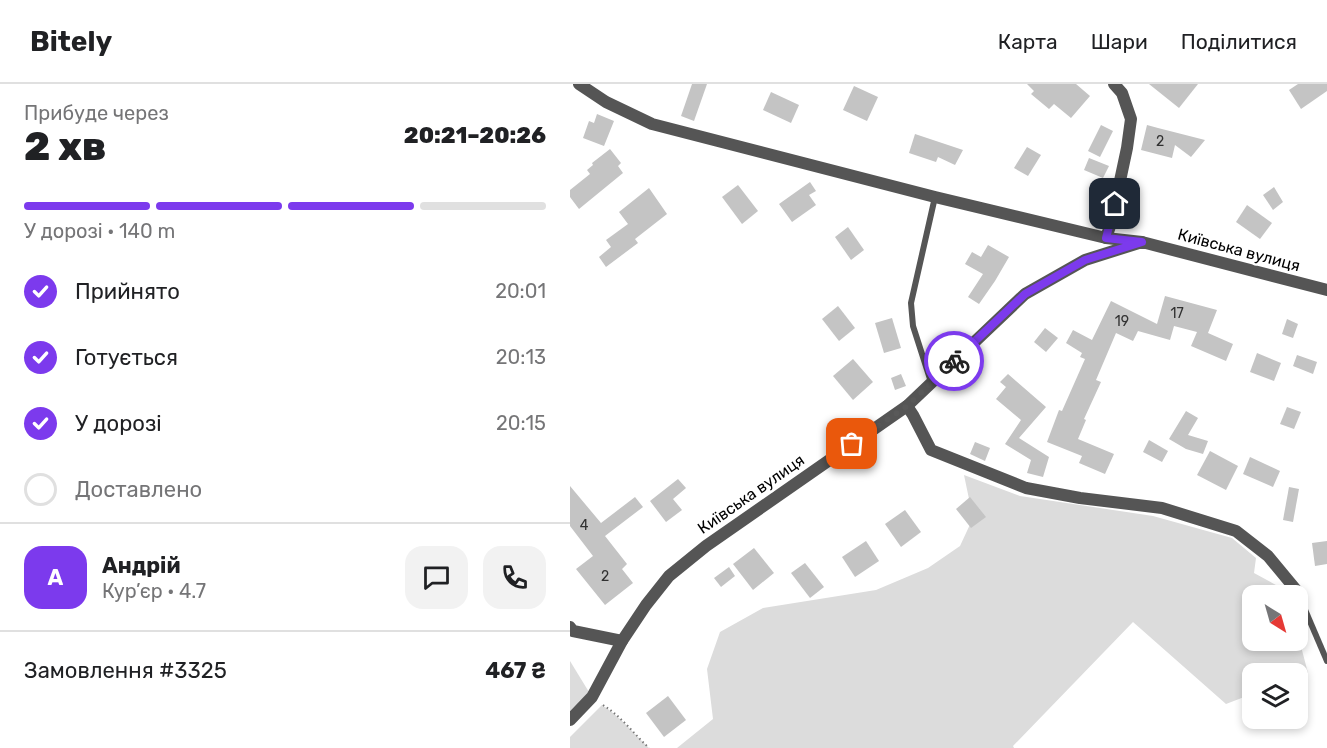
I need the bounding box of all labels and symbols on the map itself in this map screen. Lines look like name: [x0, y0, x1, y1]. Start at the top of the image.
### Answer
house number: 2: [1156, 133, 1164, 150]
pin: [1089, 178, 1140, 229]
street label: Київська вулиця: [1176, 225, 1302, 275]
house number: 17: [1170, 305, 1184, 322]
house number: 19: [1115, 313, 1129, 330]
courier: [924, 331, 984, 391]
pin: [826, 418, 877, 469]
street label: Київська вулиця: [694, 450, 808, 538]
house number: 4: [580, 517, 589, 534]
house number: 2: [601, 568, 609, 585]
north arrow: [1242, 585, 1308, 651]

